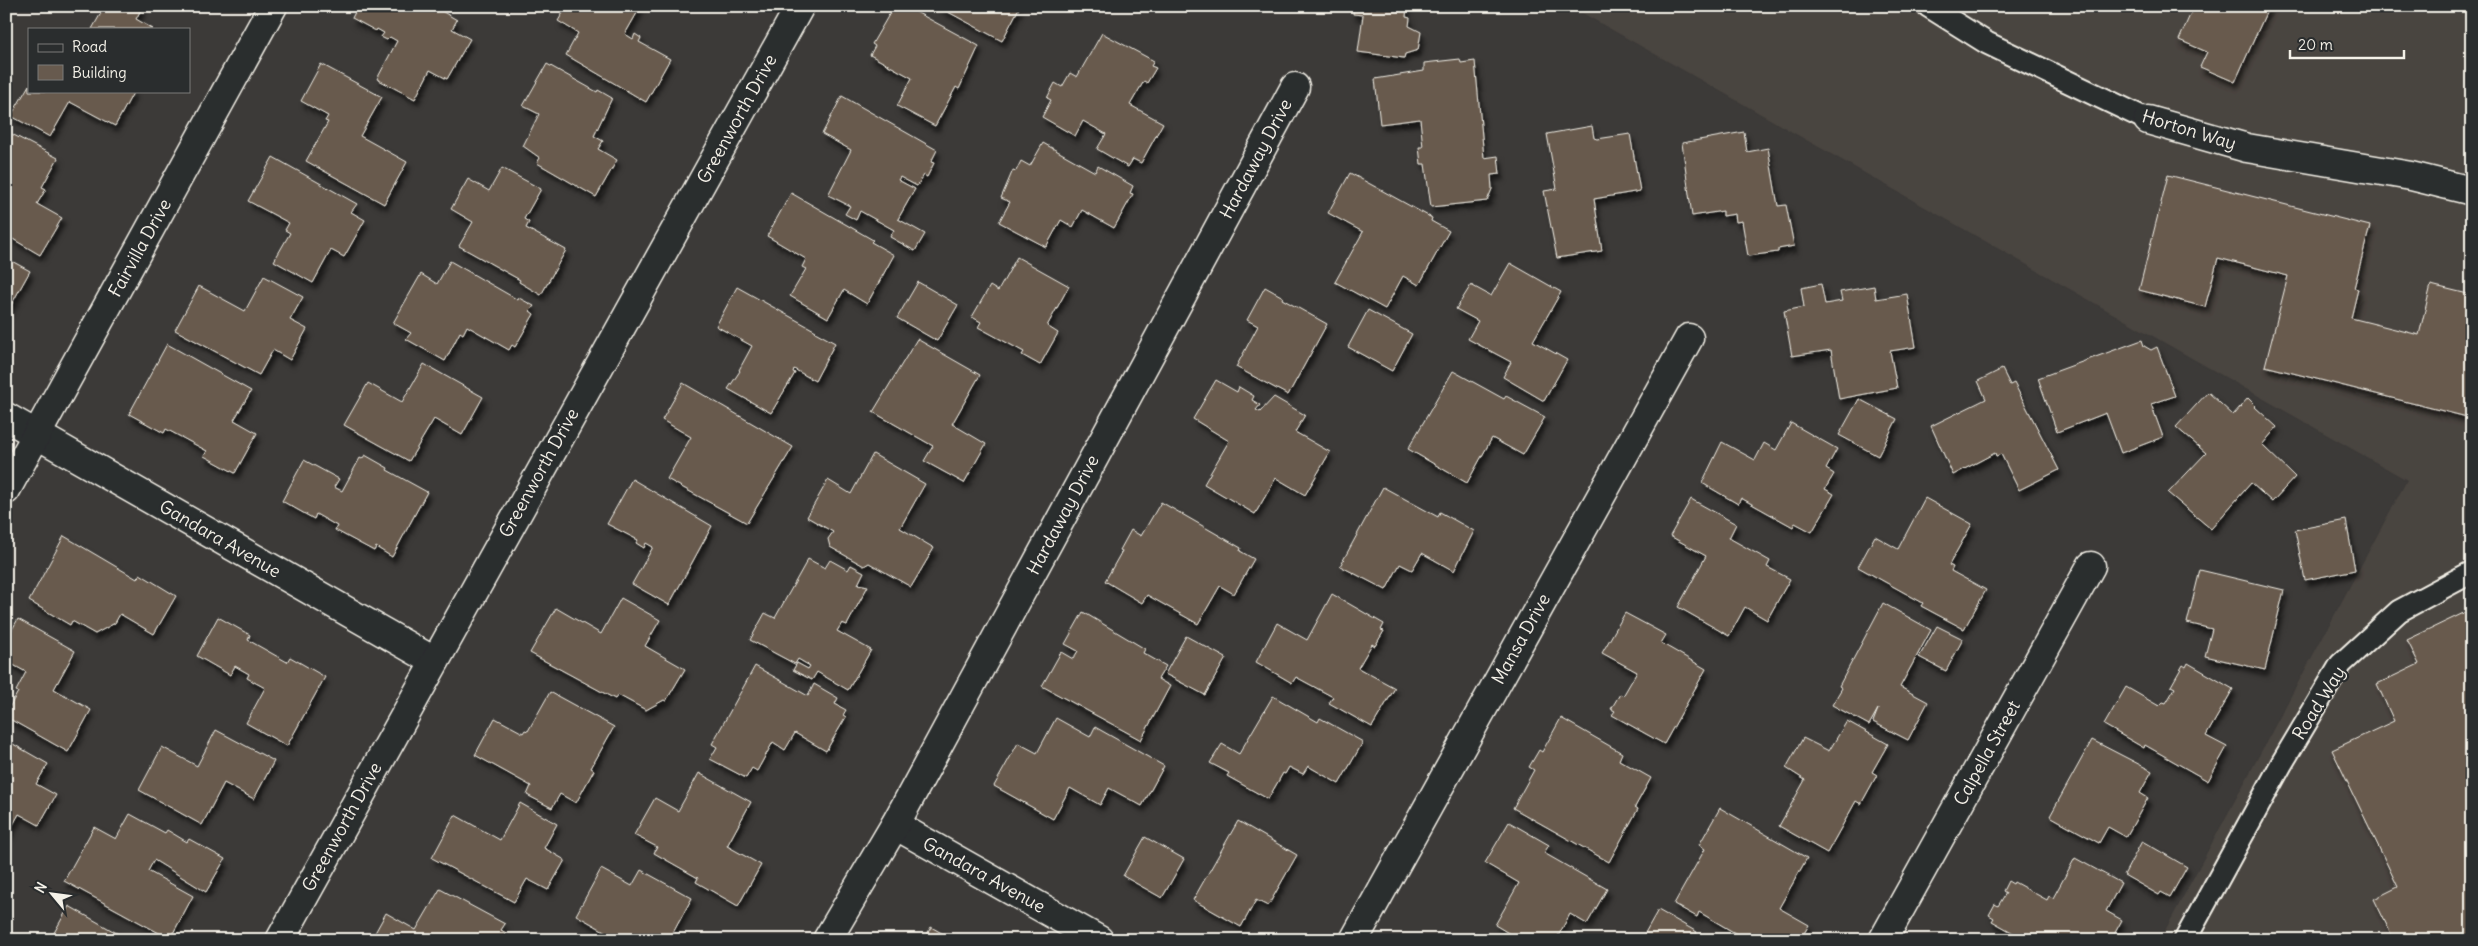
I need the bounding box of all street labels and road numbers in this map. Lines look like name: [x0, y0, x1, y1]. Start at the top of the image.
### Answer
street label: Greenworth Drive: [691, 50, 782, 187]
street label: Hardaway Drive: [1214, 95, 1297, 223]
street label: Horton Way: [2139, 104, 2239, 155]
street label: Fairvilla Drive: [103, 195, 176, 301]
street label: Greenworth Drive: [493, 404, 584, 541]
street label: Hardaway Drive: [1021, 451, 1104, 579]
street label: Gandara Avenue: [155, 494, 285, 583]
street label: Mansa Drive: [1486, 589, 1555, 688]
street label: Road Way: [2287, 662, 2350, 744]
street label: Calpella Street: [1948, 696, 2025, 809]
street label: Greenworth Drive: [296, 758, 387, 895]
street label: Gandara Avenue: [919, 831, 1050, 918]

